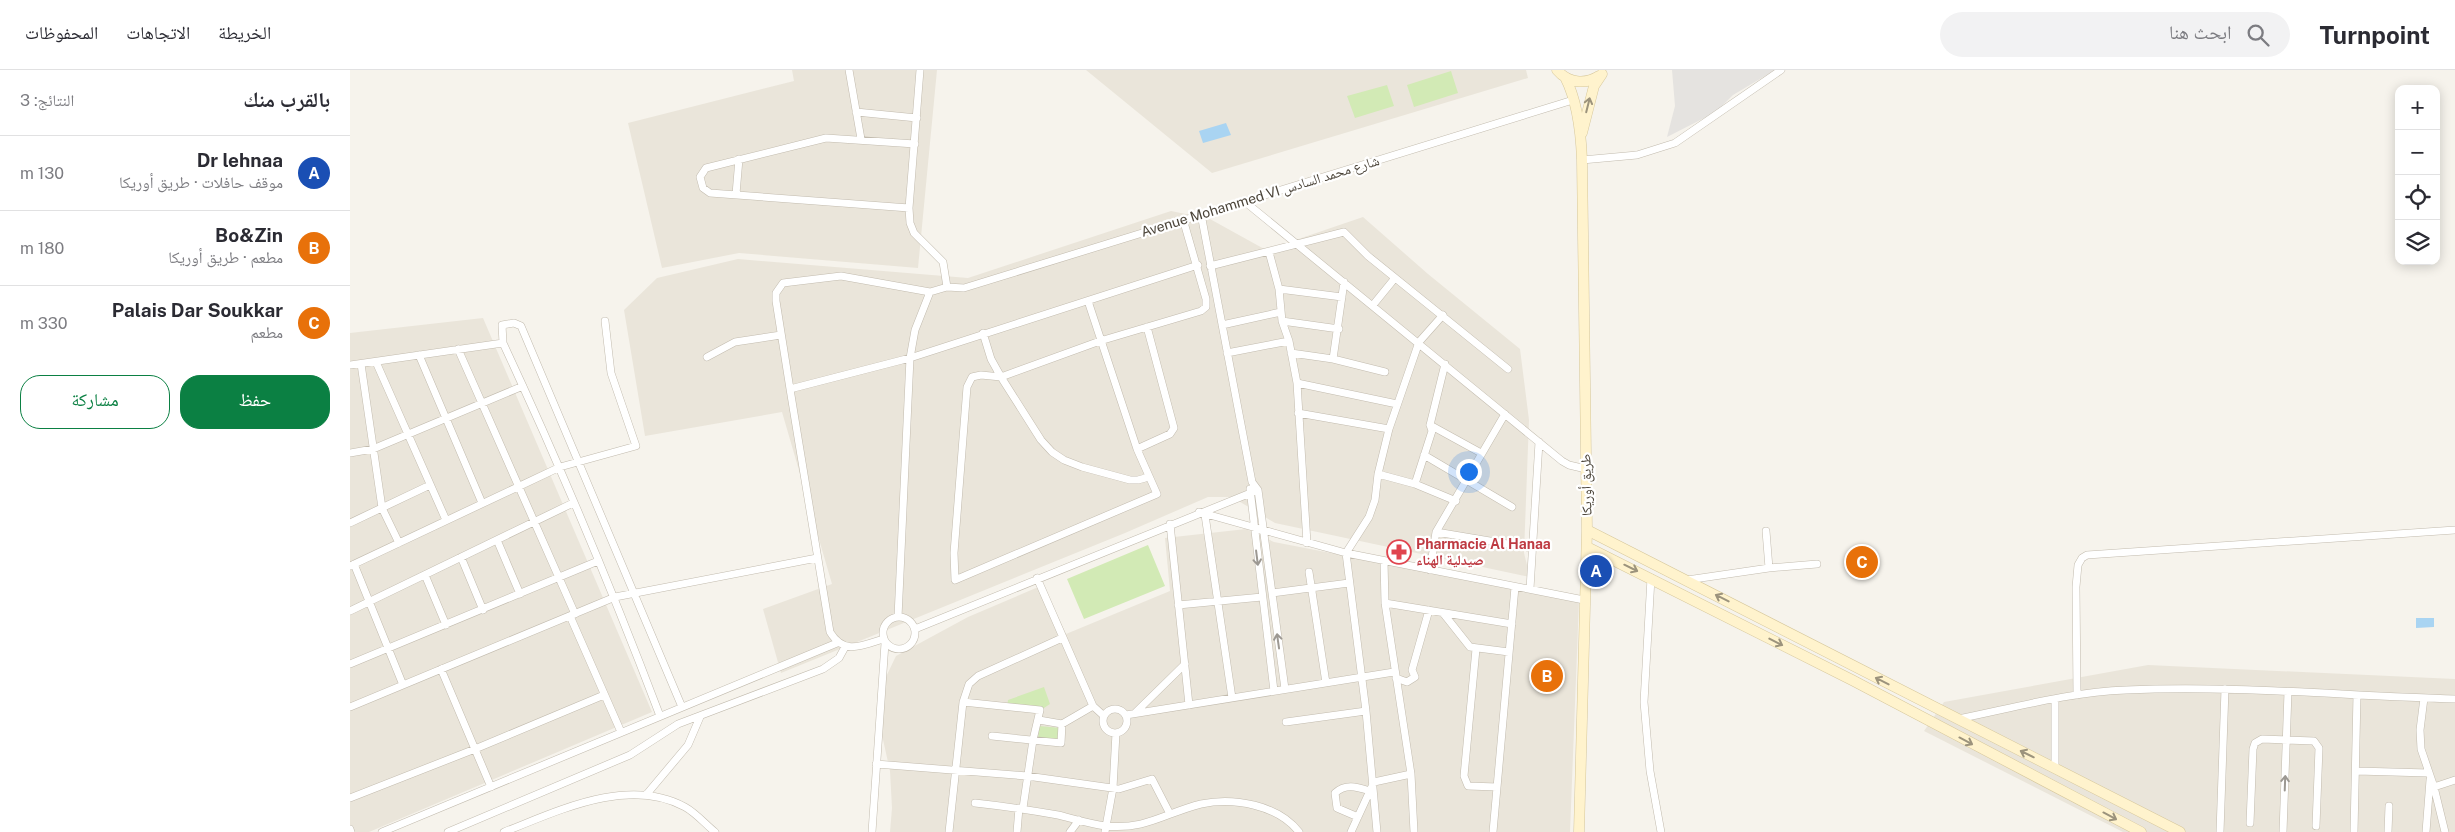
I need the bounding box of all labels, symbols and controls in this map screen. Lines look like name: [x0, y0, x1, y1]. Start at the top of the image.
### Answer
search box: [1940, 12, 2290, 57]
text: ابحث هنا: [2169, 21, 2232, 43]
icon: search: [2244, 21, 2272, 49]
text: Turnpoint: [2320, 21, 2430, 49]
text: المحفوظات: [25, 22, 98, 43]
text: الاتجاهات: [126, 22, 190, 43]
text: الخريطة: [218, 22, 271, 43]
map controls: [2395, 85, 2440, 265]
button: +: [2395, 85, 2440, 130]
text: بالقرب منك: [243, 87, 330, 112]
text: النتائج: 3: [20, 91, 74, 110]
one-way arrow: [1584, 97, 1594, 113]
button: −: [2395, 130, 2440, 175]
text: Dr lehnaa: [197, 149, 283, 171]
street label: Avenue Mohammed VI شارع محمد السادس: [1139, 152, 1382, 242]
text: 130 m: [20, 164, 64, 183]
text: A: [308, 164, 320, 183]
text: موقف حافلات · طريق أوريكا: [119, 173, 283, 192]
button: locate: [2395, 175, 2440, 220]
button: layers: [2395, 220, 2440, 265]
text: Bo&Zin: [215, 224, 283, 246]
text: 180 m: [20, 239, 64, 258]
text: B: [309, 239, 319, 258]
text: مطعم · طريق أوريكا: [168, 248, 283, 267]
text: Palais Dar Soukkar: [112, 299, 283, 321]
text: 330 m: [20, 314, 67, 333]
text: C: [308, 314, 320, 333]
text: مطعم: [251, 323, 283, 342]
button: مشاركة: [20, 375, 170, 429]
button: حفظ: [180, 375, 330, 429]
street label: طريق أوريكا: [1577, 454, 1597, 516]
your location: [1456, 459, 1482, 485]
place label: Pharmacie Al Hanaa صيدلية الهناء: [1416, 536, 1551, 569]
pharmacy icon: Pharmacie Al Hanaa صيدلية الهناء: [1386, 539, 1412, 565]
pin: C: [1846, 543, 1878, 581]
one-way arrow: [1252, 550, 1262, 566]
pin: A: [1580, 552, 1612, 590]
one-way arrow: [1623, 563, 1638, 573]
one-way arrow: [1715, 593, 1730, 603]
one-way arrow: [1273, 633, 1283, 649]
one-way arrow: [1768, 637, 1783, 647]
pin: B: [1531, 657, 1563, 695]
one-way arrow: [1875, 676, 1890, 685]
one-way arrow: [1959, 736, 1974, 746]
one-way arrow: [2020, 749, 2035, 759]
one-way arrow: [2280, 776, 2290, 792]
one-way arrow: [2103, 811, 2118, 821]

